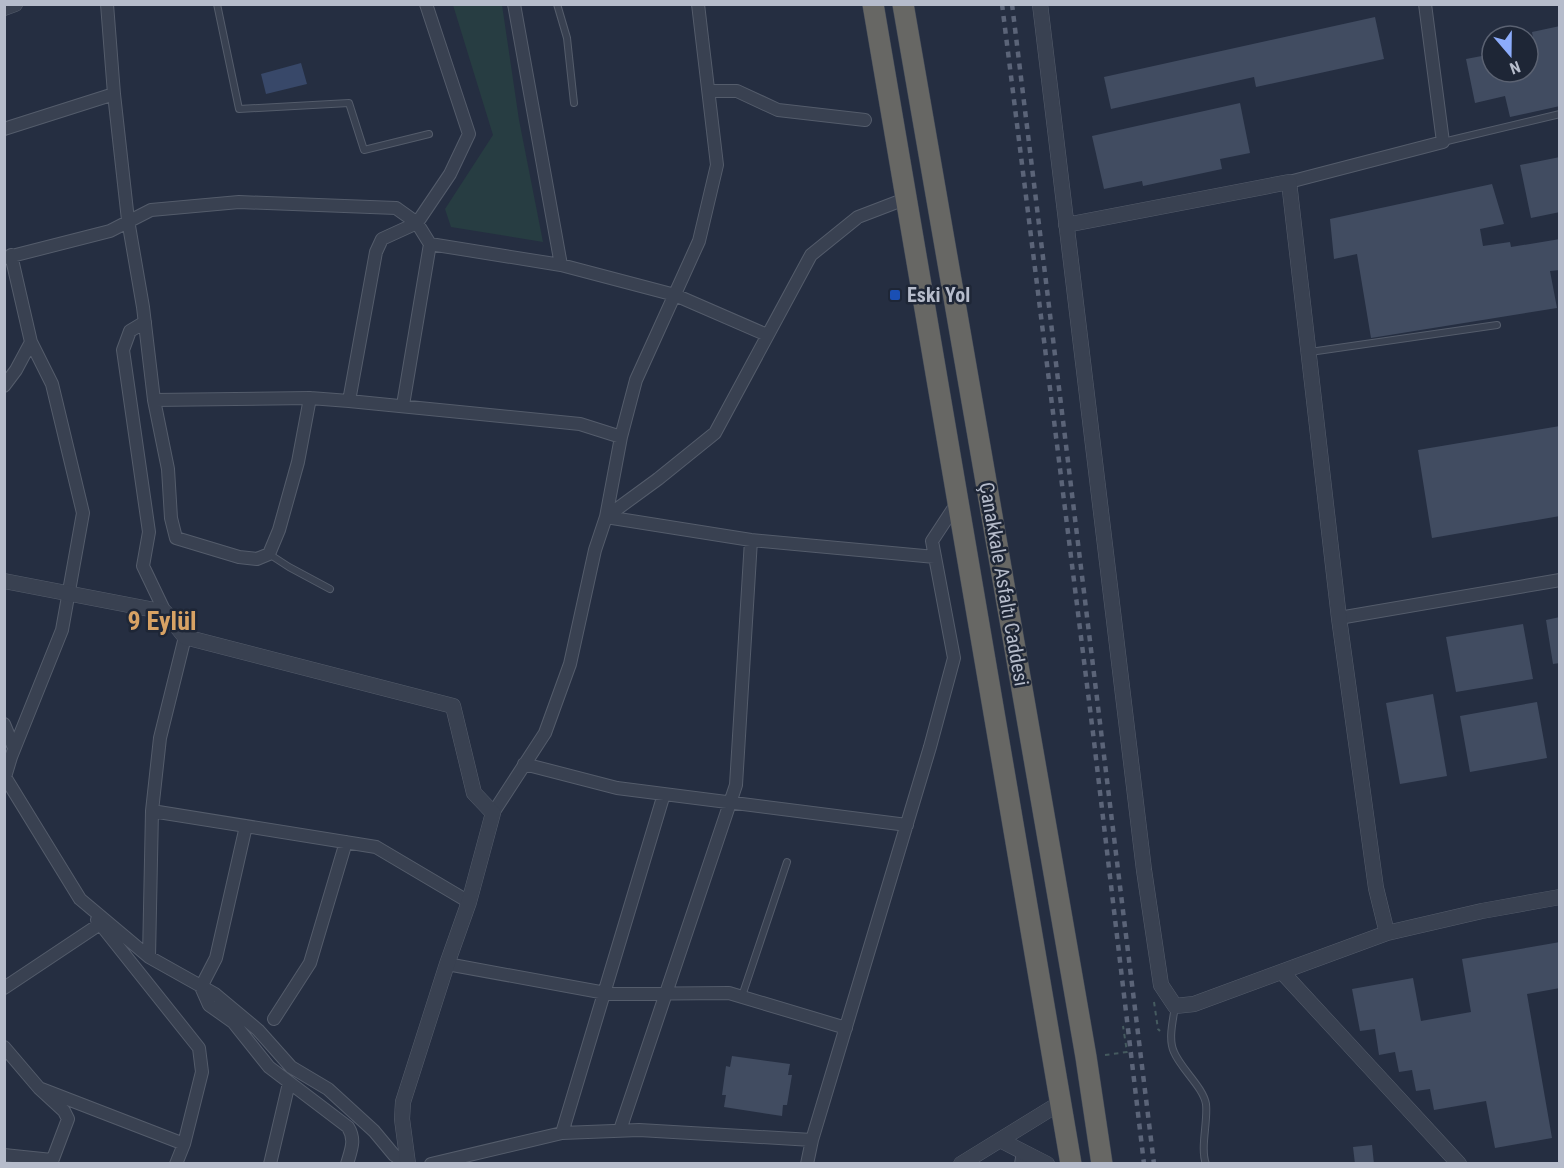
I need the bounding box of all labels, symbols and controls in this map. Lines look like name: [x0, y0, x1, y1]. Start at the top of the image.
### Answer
north arrow: [1480, 24, 1540, 84]
text: N: [1507, 57, 1523, 78]
place label: Eski Yol: [907, 283, 970, 307]
marker: Eski Yol: [888, 288, 902, 302]
street label: Çanakkale Asfaltı Caddesi: [974, 480, 1034, 688]
district label: 9 Eylül: [127, 606, 197, 636]

